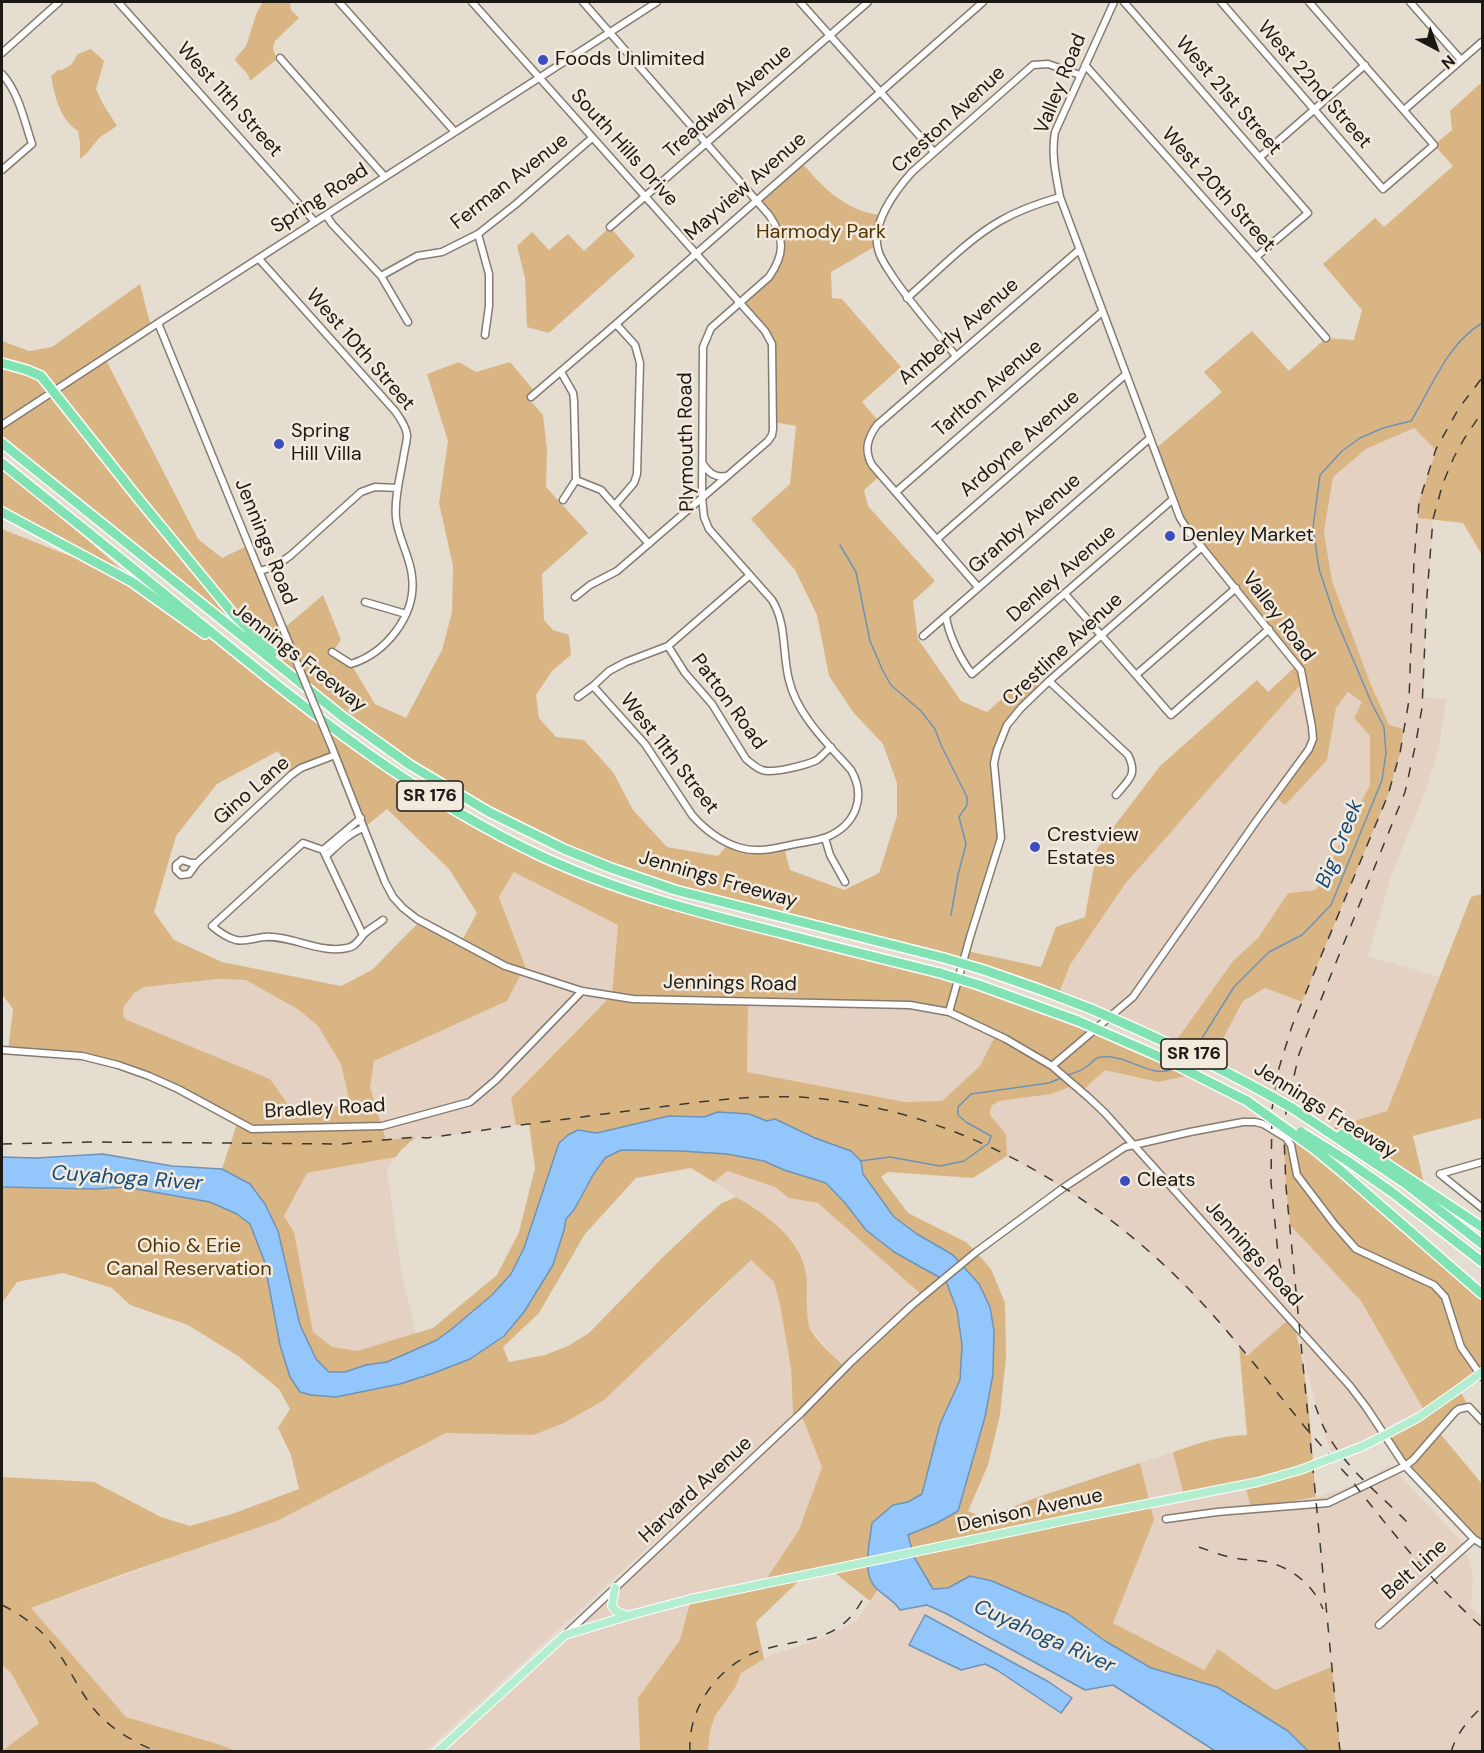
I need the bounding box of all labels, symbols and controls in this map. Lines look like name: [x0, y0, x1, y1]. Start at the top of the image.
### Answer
street label: West 22nd Street: [1252, 16, 1376, 154]
north arrow: [1406, 18, 1466, 78]
street label: Valley Road: [1030, 30, 1092, 138]
street label: West 21st Street: [1170, 32, 1286, 160]
street label: West 11th Street: [171, 38, 287, 162]
street label: Treadway Avenue: [659, 40, 797, 164]
place label: Foods Unlimited: [555, 48, 705, 72]
text: N: [1437, 50, 1459, 74]
marker: Foods Unlimited: [536, 53, 550, 67]
street label: Creston Avenue: [887, 61, 1011, 179]
street label: South Hills Drive: [565, 84, 683, 212]
street label: West 20th Street: [1156, 123, 1280, 257]
street label: Mayview Avenue: [680, 128, 812, 246]
street label: Ferman Avenue: [446, 129, 574, 235]
street label: Spring Road: [267, 159, 373, 239]
park label: Harmody Park: [756, 221, 886, 245]
street label: Amberly Avenue: [894, 273, 1024, 391]
street label: West 10th Street: [301, 284, 419, 416]
street label: Tarlton Avenue: [929, 335, 1047, 443]
street label: Plymouth Road: [674, 372, 700, 512]
street label: Ardoyne Avenue: [955, 385, 1085, 503]
place label: Spring Hill Villa: [291, 420, 362, 467]
marker: Spring Hill Villa: [272, 437, 286, 451]
street label: Granby Avenue: [964, 469, 1086, 579]
street label: Jennings Road: [229, 476, 301, 608]
street label: Denley Avenue: [1003, 520, 1121, 628]
place label: Denley Market: [1182, 524, 1314, 548]
marker: Denley Market: [1163, 529, 1177, 543]
street label: Valley Road: [1237, 567, 1319, 667]
street label: Crestline Avenue: [998, 588, 1128, 712]
street label: Jennings Freeway: [227, 598, 371, 718]
street label: Patton Road: [685, 649, 771, 755]
street label: West 11th Street: [615, 689, 723, 819]
street label: Gino Lane: [209, 751, 295, 831]
road number: SR 176: [397, 781, 463, 811]
water label: Big Creek: [1311, 796, 1369, 892]
place label: Crestview Estates: [1047, 824, 1139, 871]
marker: Crestview Estates: [1028, 840, 1042, 854]
street label: Jennings Freeway: [636, 846, 800, 914]
street label: Jennings Road: [663, 971, 797, 997]
road number: SR 176: [1161, 1039, 1227, 1069]
street label: Jennings Freeway: [1249, 1057, 1401, 1165]
street label: Bradley Road: [264, 1094, 386, 1124]
water label: Cuyahoga River: [50, 1161, 204, 1197]
place label: Cleats: [1137, 1169, 1196, 1193]
marker: Cleats: [1118, 1174, 1132, 1188]
street label: Jennings Road: [1199, 1196, 1307, 1312]
park label: Ohio & Erie Canal Reservation: [106, 1235, 272, 1282]
street label: Harvard Avenue: [635, 1432, 757, 1548]
street label: Denison Avenue: [955, 1484, 1105, 1538]
street label: Belt Line: [1378, 1535, 1452, 1605]
water label: Cuyahoga River: [970, 1595, 1118, 1679]

